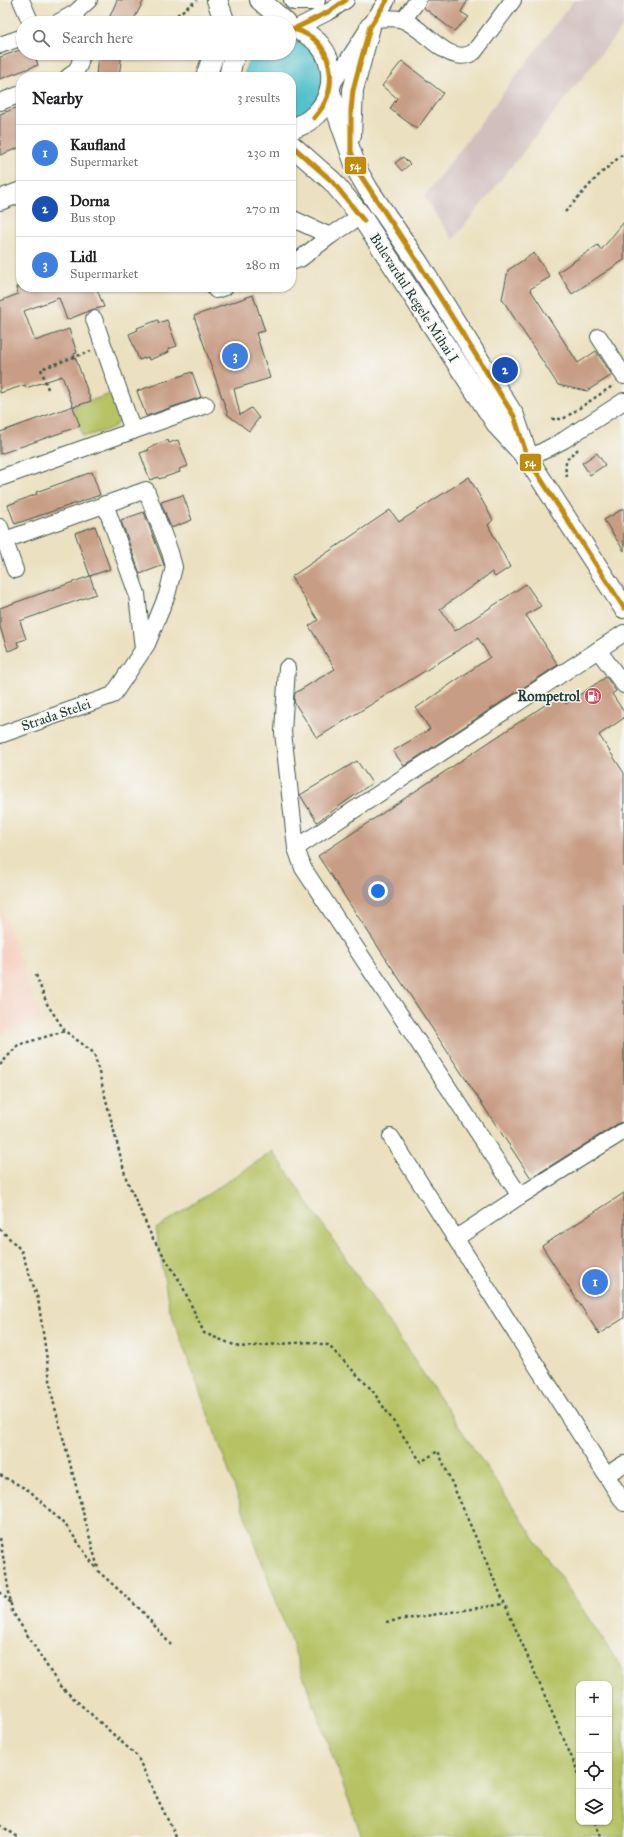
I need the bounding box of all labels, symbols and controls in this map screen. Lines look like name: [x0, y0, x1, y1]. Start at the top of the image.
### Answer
search box: [16, 16, 296, 60]
icon: search: [30, 27, 52, 49]
text: Search here: [62, 29, 133, 47]
text: Nearby: [32, 88, 83, 109]
text: 3 results: [237, 90, 280, 106]
text: Kaufland: [70, 136, 125, 154]
text: 1: [42, 145, 48, 161]
text: 230 m: [247, 145, 280, 161]
text: Supermarket: [70, 154, 138, 170]
line badge: 54: [344, 156, 367, 175]
text: 54: [350, 159, 361, 173]
text: Dorna: [70, 192, 110, 210]
text: 2: [42, 201, 48, 217]
text: 270 m: [246, 201, 280, 217]
text: Bus stop: [70, 210, 116, 226]
street label: Bulevardul Regele Mihai I: [366, 230, 462, 366]
text: Lidl: [70, 248, 97, 266]
text: 3: [42, 257, 48, 273]
text: 280 m: [245, 257, 280, 273]
text: Supermarket: [70, 266, 138, 282]
pin: 3: [222, 341, 248, 371]
pin: 2: [492, 355, 518, 385]
line badge: 54: [519, 453, 542, 472]
text: 54: [525, 456, 536, 470]
fuel station icon: Rompetrol: [583, 686, 603, 706]
place label: Rompetrol: [518, 688, 581, 706]
street label: Strada Stelei: [19, 695, 93, 735]
your location: [368, 881, 388, 901]
pin: 1: [582, 1267, 608, 1297]
map controls: [576, 1681, 612, 1825]
button: +: [576, 1681, 612, 1717]
button: −: [576, 1717, 612, 1753]
button: locate: [576, 1753, 612, 1789]
button: layers: [576, 1789, 612, 1825]

